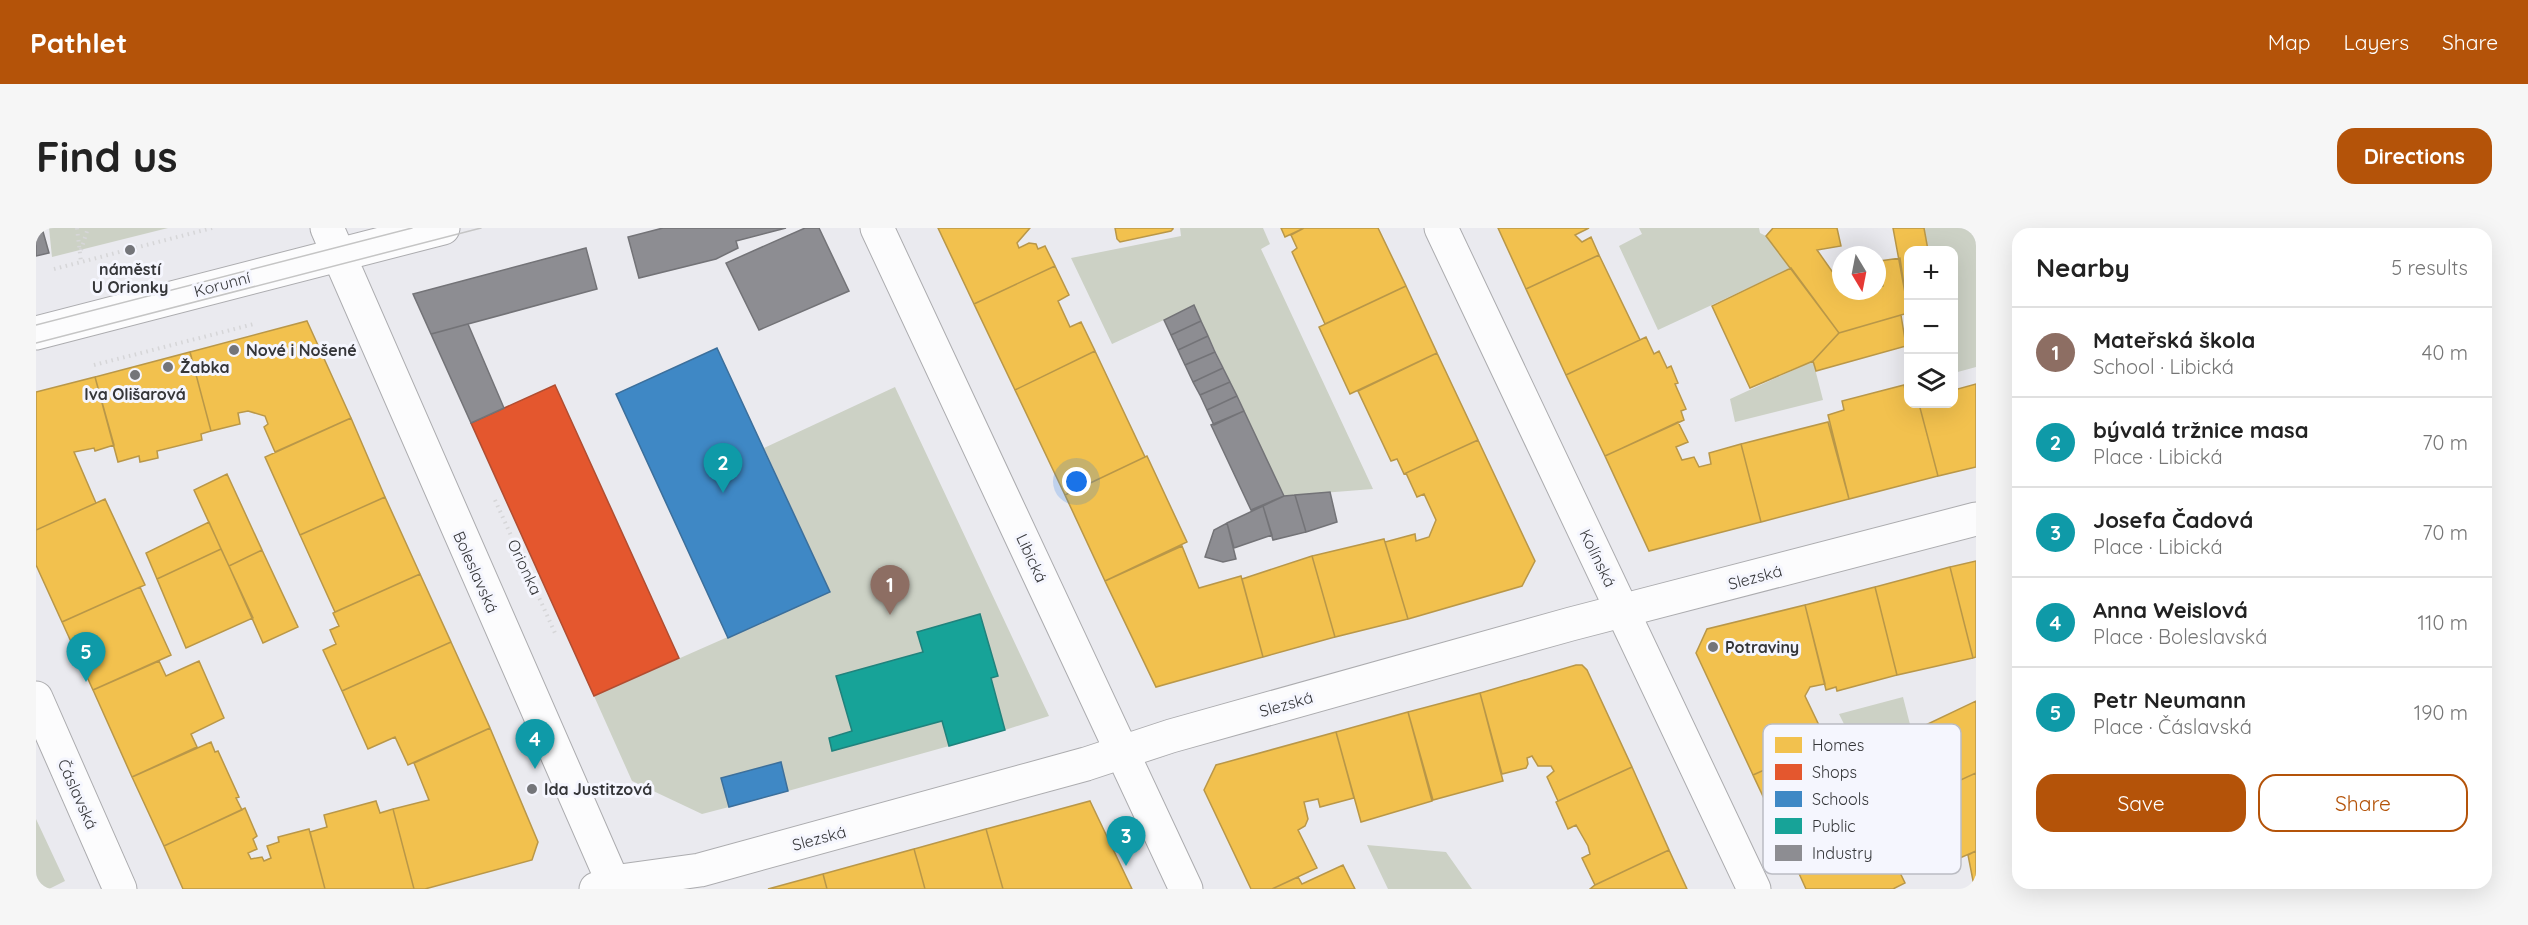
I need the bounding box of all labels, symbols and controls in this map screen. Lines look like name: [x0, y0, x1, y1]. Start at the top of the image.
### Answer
text: Pathlet: [30, 25, 127, 60]
text: Map: [2268, 29, 2311, 55]
text: Layers: [2344, 29, 2409, 55]
text: Share: [2442, 29, 2498, 55]
button: Directions: [2337, 128, 2492, 184]
text: Find us: [36, 130, 178, 183]
marker: náměstí U Orionky: [123, 243, 137, 257]
north arrow: [1832, 246, 1886, 300]
map controls: [1904, 246, 1958, 408]
button: +: [1904, 246, 1958, 300]
text: Nearby: [2036, 251, 2130, 284]
text: 5 results: [2391, 255, 2468, 280]
place label: náměstí U Orionky: [92, 259, 168, 297]
street label: Korunní: [192, 267, 253, 301]
button: −: [1904, 300, 1958, 354]
text: Mateřská škola: [2093, 326, 2255, 354]
place label: Nové i Nošené: [246, 340, 357, 360]
text: 1: [2052, 340, 2059, 365]
text: 40 m: [2422, 340, 2468, 365]
marker: Nové i Nošené: [227, 343, 241, 357]
button: layers: [1904, 354, 1958, 408]
text: School · Libická: [2093, 354, 2234, 379]
place label: Žabka: [180, 357, 230, 377]
marker: Žabka: [161, 360, 175, 374]
marker: Iva Olišarová: [128, 368, 142, 382]
place label: Iva Olišarová: [84, 384, 186, 404]
text: bývalá tržnice masa: [2093, 416, 2309, 444]
text: 2: [2050, 430, 2061, 455]
text: 70 m: [2422, 430, 2468, 455]
pin: 2: [704, 444, 742, 493]
text: Place · Libická: [2093, 444, 2223, 469]
your location: [1062, 467, 1091, 496]
text: Josefa Čadová: [2093, 506, 2253, 534]
text: 3: [2050, 520, 2061, 545]
text: 70 m: [2422, 520, 2468, 545]
street label: Kolínská: [1575, 526, 1621, 590]
street label: Boleslavská: [449, 528, 503, 616]
street label: Libická: [1012, 530, 1052, 586]
text: Place · Libická: [2093, 534, 2223, 559]
street label: Orionka: [503, 536, 547, 598]
street label: Slezská: [1726, 560, 1784, 594]
pin: 1: [870, 566, 910, 615]
text: Anna Weislová: [2093, 596, 2248, 624]
text: 4: [2050, 610, 2061, 635]
text: 110 m: [2418, 610, 2468, 635]
text: Place · Boleslavská: [2093, 624, 2267, 649]
pin: 5: [67, 632, 106, 682]
place label: Potraviny: [1725, 637, 1799, 657]
marker: Potraviny: [1706, 640, 1720, 654]
text: Petr Neumann: [2093, 686, 2246, 714]
street label: Slezská: [1257, 687, 1315, 721]
text: 5: [2050, 700, 2061, 725]
text: 190 m: [2414, 700, 2468, 725]
text: Place · Čáslavská: [2093, 714, 2252, 739]
pin: 4: [516, 720, 554, 769]
legend: [1763, 724, 1961, 874]
text: Homes: [1812, 735, 1864, 755]
street label: Čáslavská: [54, 756, 102, 832]
text: Shops: [1812, 762, 1857, 782]
button: Save: [2036, 774, 2246, 832]
button: Share: [2258, 774, 2468, 832]
place label: Ida Justitzová: [544, 779, 652, 799]
marker: Ida Justitzová: [525, 782, 539, 796]
text: Schools: [1812, 789, 1869, 809]
pin: 3: [1106, 816, 1146, 866]
text: Public: [1812, 816, 1856, 836]
street label: Slezská: [790, 821, 848, 855]
text: Industry: [1812, 843, 1872, 863]

